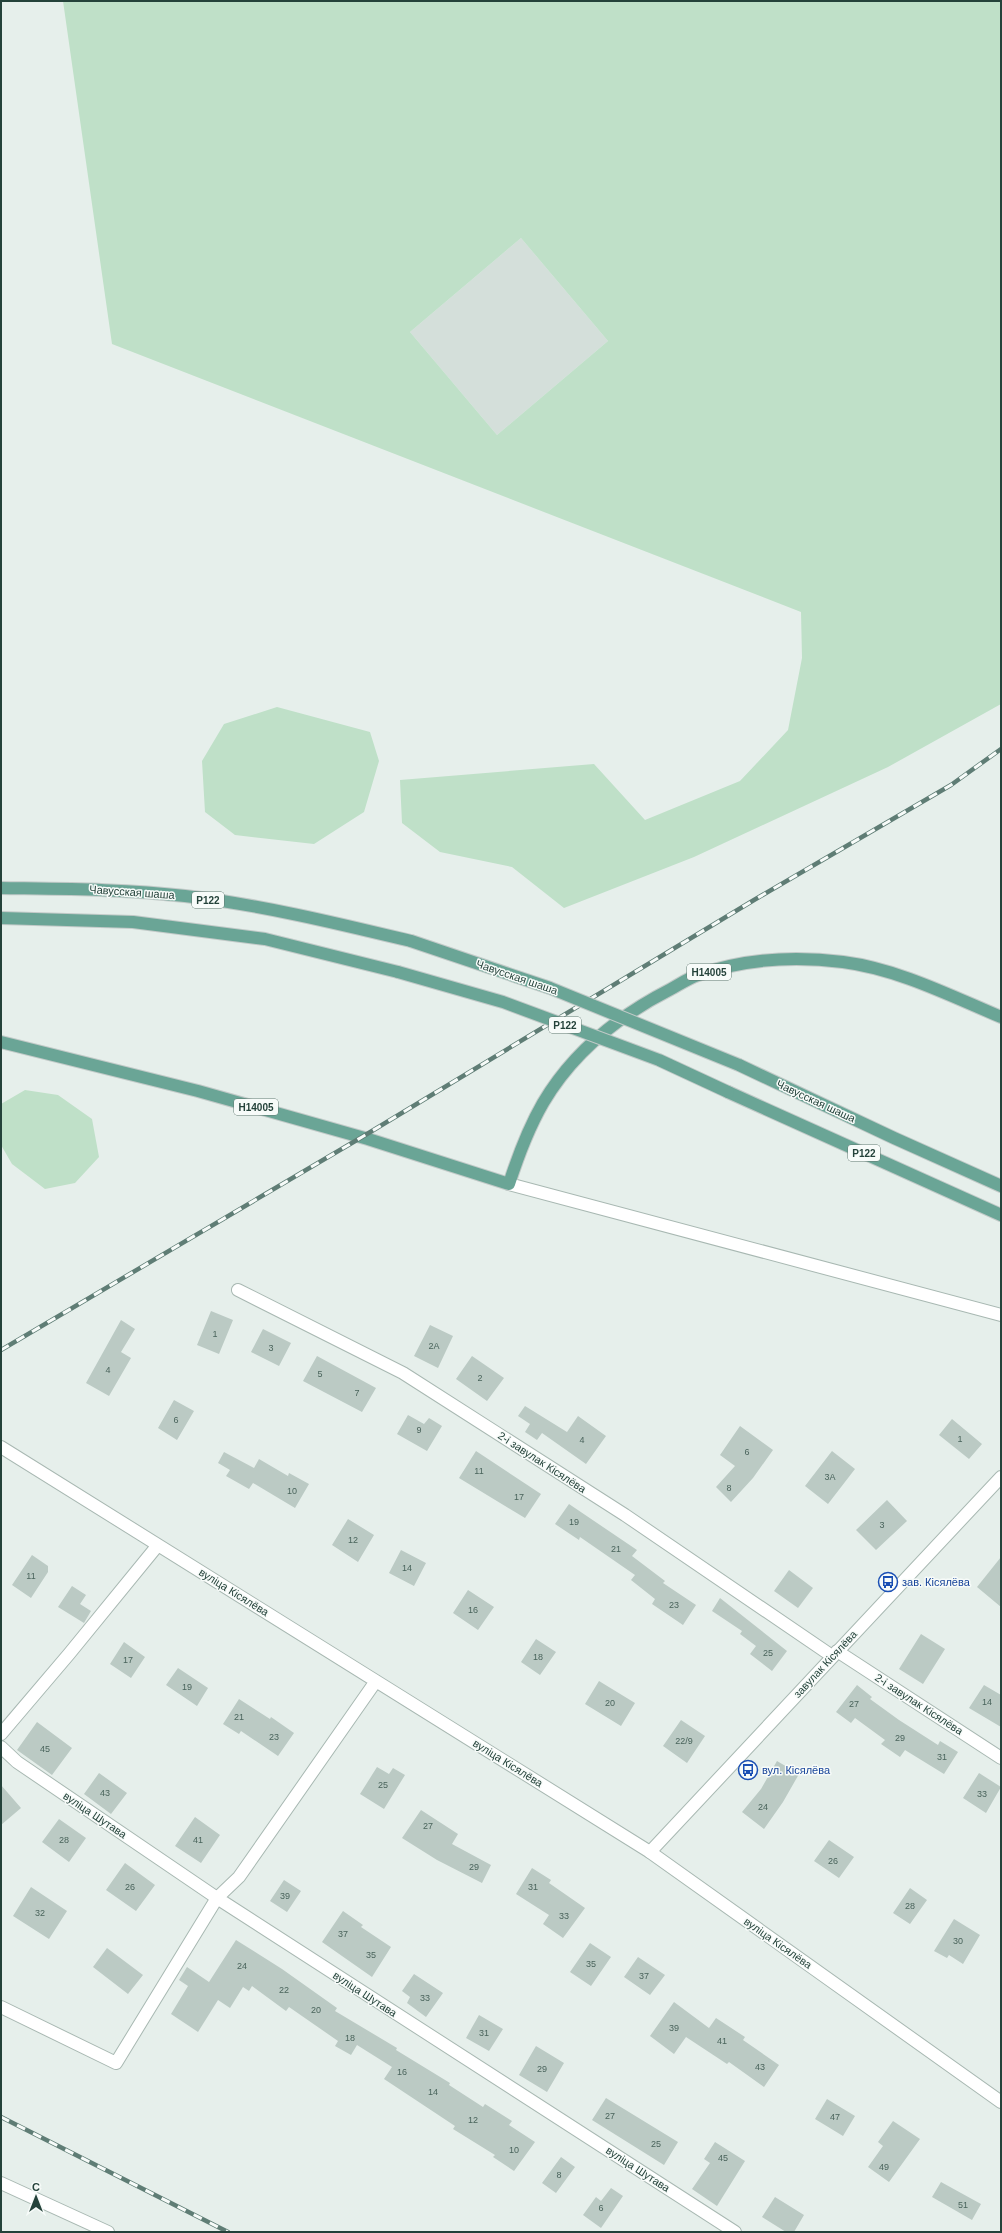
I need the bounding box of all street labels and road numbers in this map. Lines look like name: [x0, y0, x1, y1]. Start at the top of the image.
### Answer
street label: Чавусская шаша: [89, 883, 176, 901]
road number: Р122: [192, 892, 224, 908]
street label: Чавусская шаша: [475, 957, 560, 997]
road number: Н14005: [687, 964, 731, 980]
road number: Р122: [549, 1017, 581, 1033]
street label: Чавусская шаша: [775, 1077, 858, 1125]
road number: Н14005: [234, 1099, 278, 1115]
road number: Р122: [848, 1145, 880, 1161]
street label: 2-і завулак Кісялёва: [496, 1429, 589, 1495]
street label: вуліца Кісялёва: [197, 1566, 272, 1619]
street label: завулак Кісялёва: [791, 1627, 860, 1700]
street label: 2-і завулак Кісялёва: [873, 1671, 966, 1737]
street label: вуліца Кісялёва: [471, 1737, 546, 1790]
street label: вуліца Шутава: [61, 1789, 130, 1841]
street label: вуліца Кісялёва: [742, 1915, 815, 1971]
street label: вуліца Шутава: [331, 1969, 400, 2020]
street label: вуліца Шутава: [604, 2144, 673, 2195]

